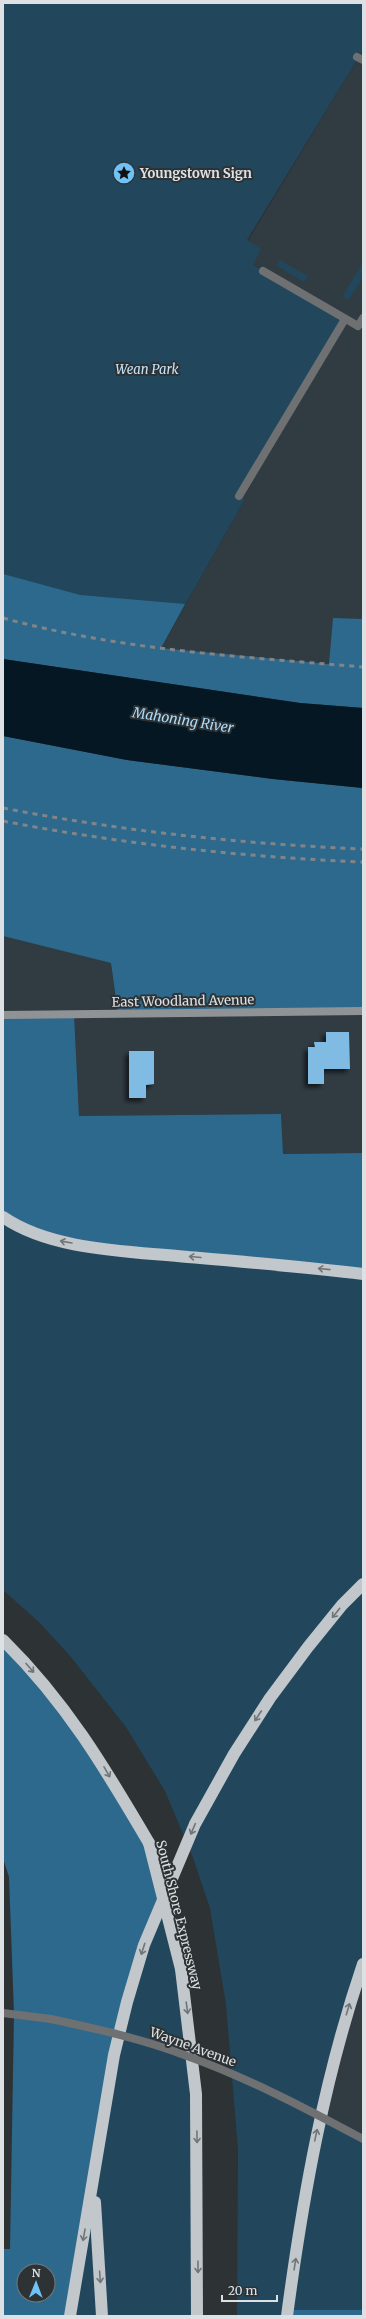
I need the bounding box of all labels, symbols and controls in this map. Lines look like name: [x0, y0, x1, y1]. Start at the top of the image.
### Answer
place icon: Youngstown Sign: [111, 160, 137, 186]
place label: Youngstown Sign: [139, 165, 252, 182]
park label: Wean Park: [115, 361, 179, 378]
water label: Mahoning River: [130, 703, 235, 737]
street label: East Woodland Avenue: [112, 991, 255, 1011]
one-way arrow: [60, 1238, 73, 1246]
one-way arrow: [189, 1254, 202, 1261]
one-way arrow: [318, 1265, 331, 1273]
one-way arrow: [332, 1607, 341, 1618]
one-way arrow: [26, 1662, 35, 1673]
one-way arrow: [254, 1710, 262, 1721]
one-way arrow: [104, 1766, 112, 1778]
one-way arrow: [189, 1822, 196, 1834]
street label: South Shore Expressway: [152, 1838, 206, 1992]
one-way arrow: [139, 1942, 146, 1955]
one-way arrow: [183, 2001, 191, 2014]
one-way arrow: [345, 2003, 352, 2016]
street label: Wayne Avenue: [146, 2023, 239, 2071]
one-way arrow: [313, 2129, 321, 2142]
one-way arrow: [193, 2130, 201, 2143]
one-way arrow: [80, 2228, 88, 2241]
one-way arrow: [291, 2257, 299, 2270]
one-way arrow: [194, 2260, 202, 2273]
north arrow: [16, 2263, 56, 2303]
text: N: [32, 2266, 41, 2280]
one-way arrow: [96, 2271, 103, 2284]
scale bar: [222, 2277, 277, 2303]
text: 20 m: [228, 2283, 257, 2298]

